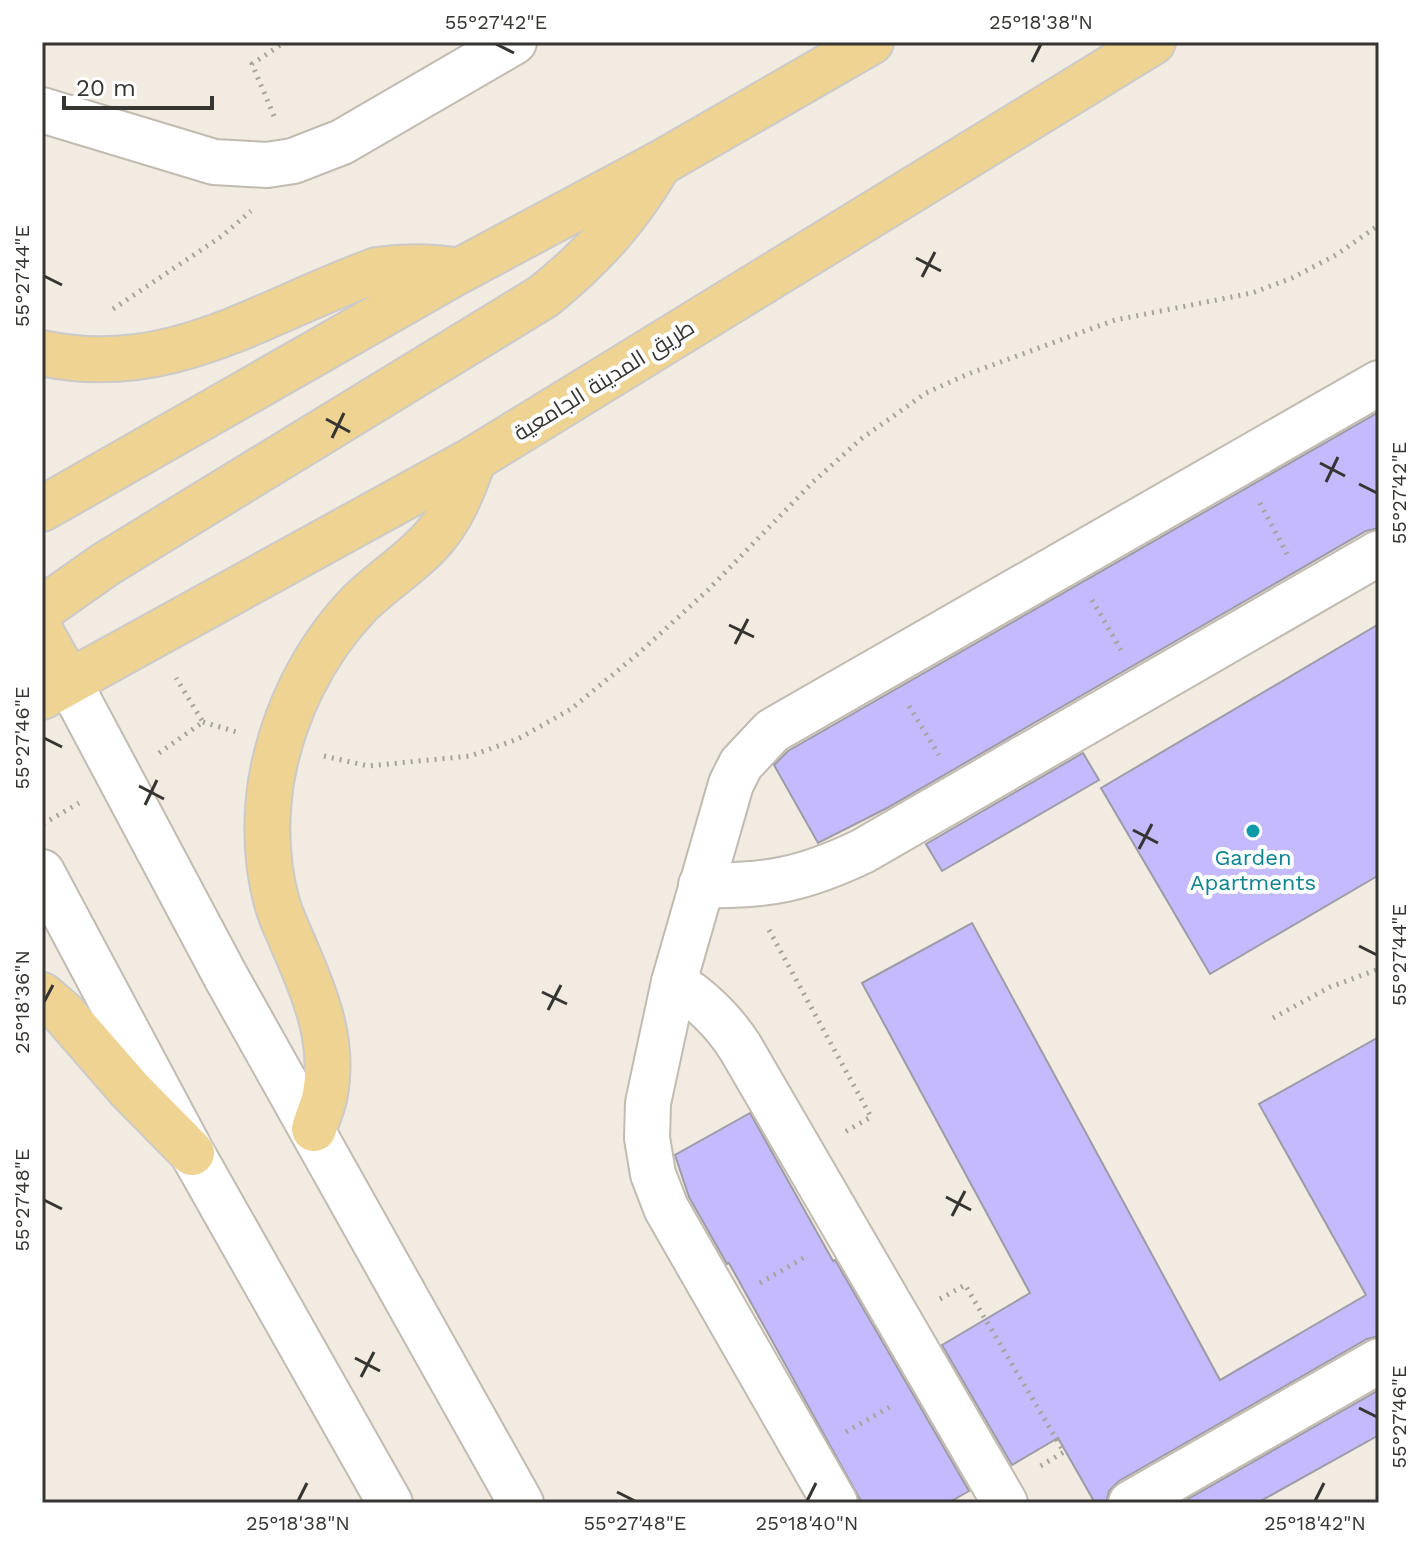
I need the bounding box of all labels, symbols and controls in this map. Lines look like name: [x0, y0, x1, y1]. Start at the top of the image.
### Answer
text: 55°27'42"E: [445, 10, 547, 34]
text: 25°18'38"N: [989, 10, 1093, 34]
scale bar: [64, 60, 212, 110]
text: 20 m: [76, 74, 136, 102]
text: 55°27'44"E: [10, 225, 34, 327]
street label: طريق المدينة الجامعية: [509, 314, 699, 447]
text: 55°27'42"E: [1387, 442, 1411, 544]
text: 55°27'46"E: [10, 686, 34, 790]
marker: Garden Apartments: [1244, 822, 1262, 840]
place label: Garden Apartments: [1190, 845, 1316, 895]
text: 55°27'44"E: [1387, 904, 1411, 1006]
text: 25°18'36"N: [10, 950, 34, 1054]
text: 55°27'48"E: [10, 1148, 34, 1252]
text: 55°27'46"E: [1387, 1365, 1411, 1469]
text: 25°18'38"N: [246, 1511, 350, 1535]
text: 55°27'48"E: [583, 1511, 687, 1535]
text: 25°18'40"N: [756, 1511, 858, 1535]
text: 25°18'42"N: [1264, 1511, 1366, 1535]

